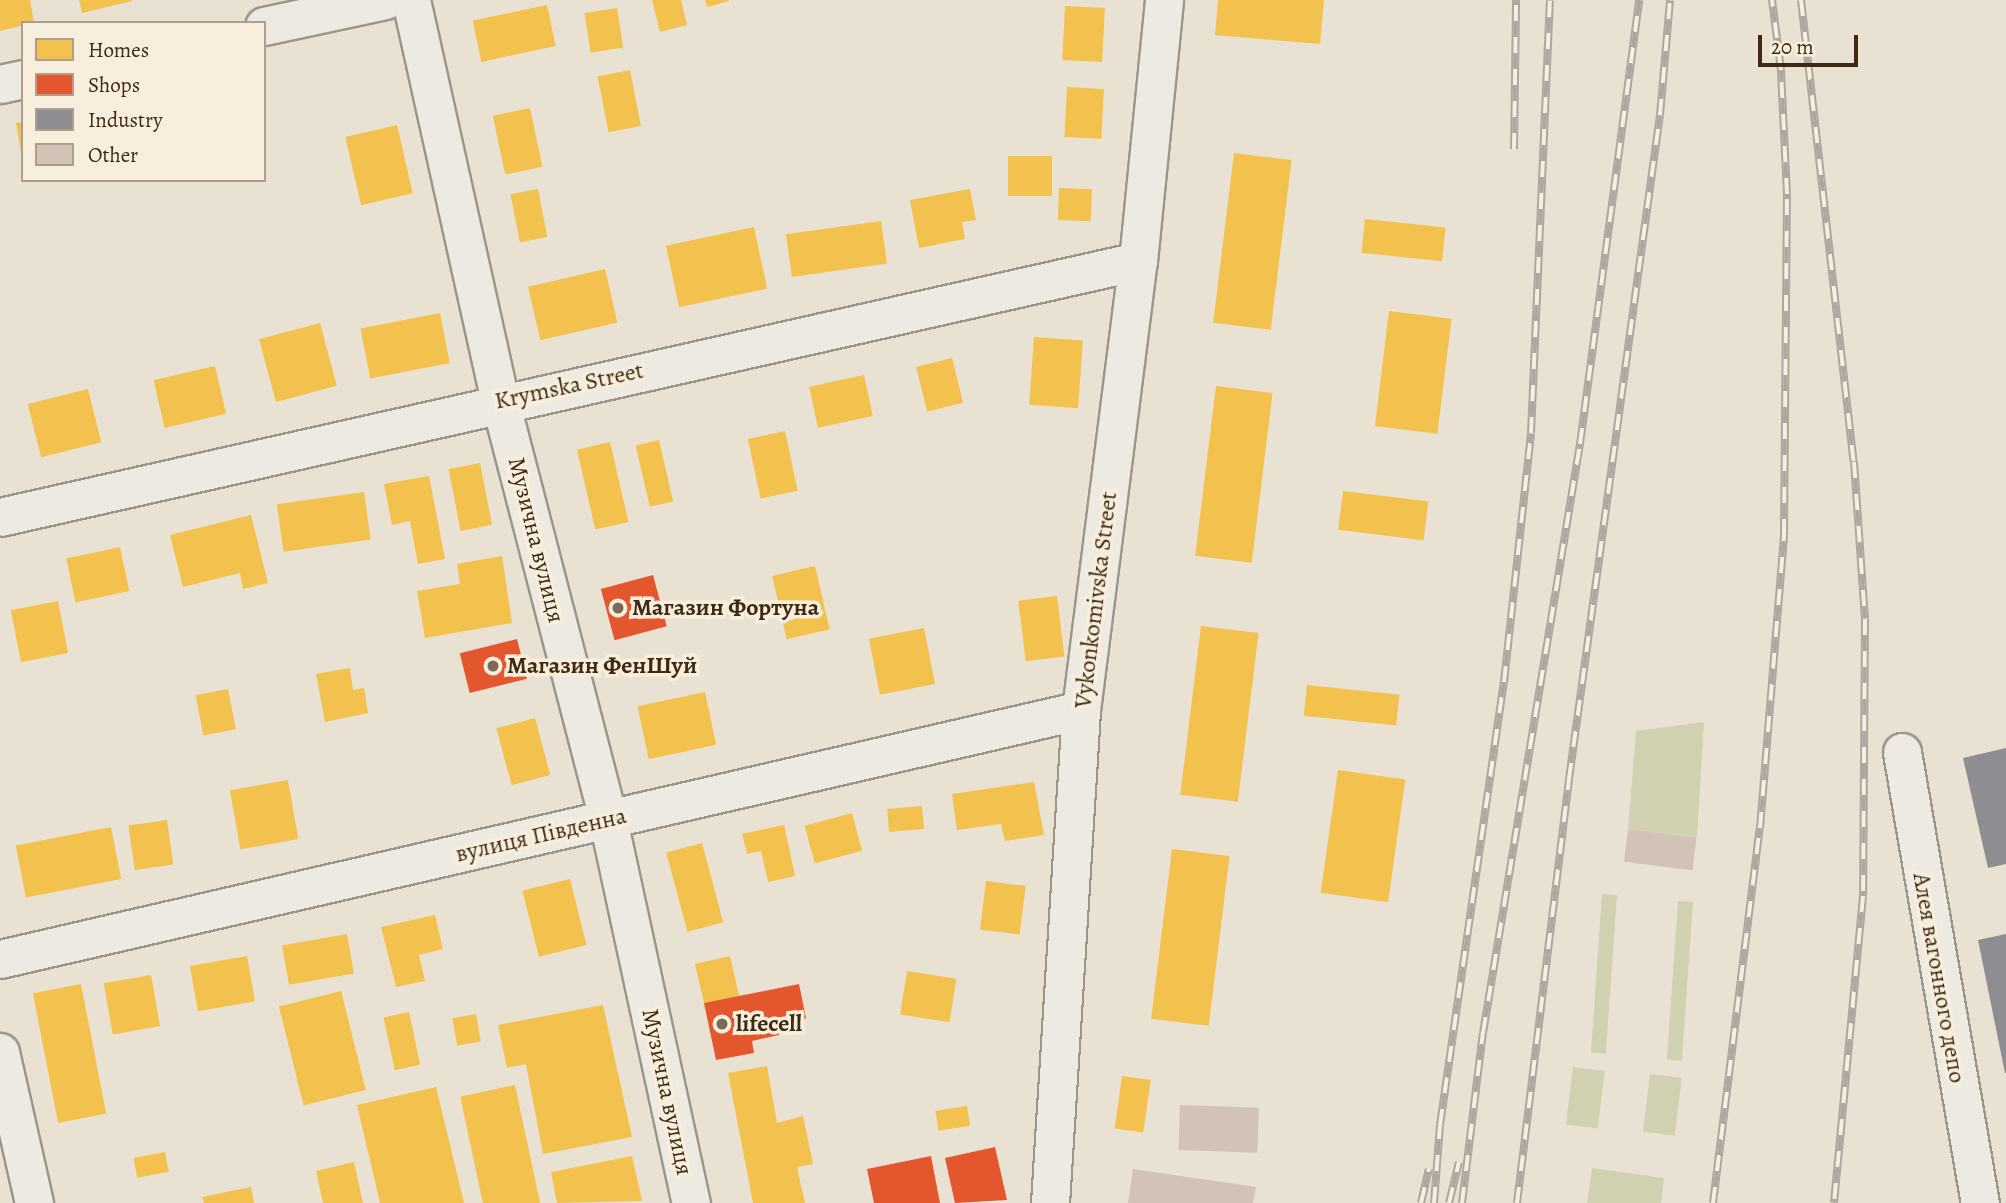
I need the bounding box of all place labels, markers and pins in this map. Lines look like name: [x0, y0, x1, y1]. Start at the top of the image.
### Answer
place label: Магазин Фортуна: [632, 594, 819, 622]
marker: Магазин Фортуна: [610, 600, 626, 616]
place label: Магазин ФенШуй: [507, 652, 697, 680]
marker: Магазин ФенШуй: [485, 658, 501, 674]
place label: lifecell: [736, 1010, 802, 1038]
marker: lifecell: [714, 1016, 730, 1032]

